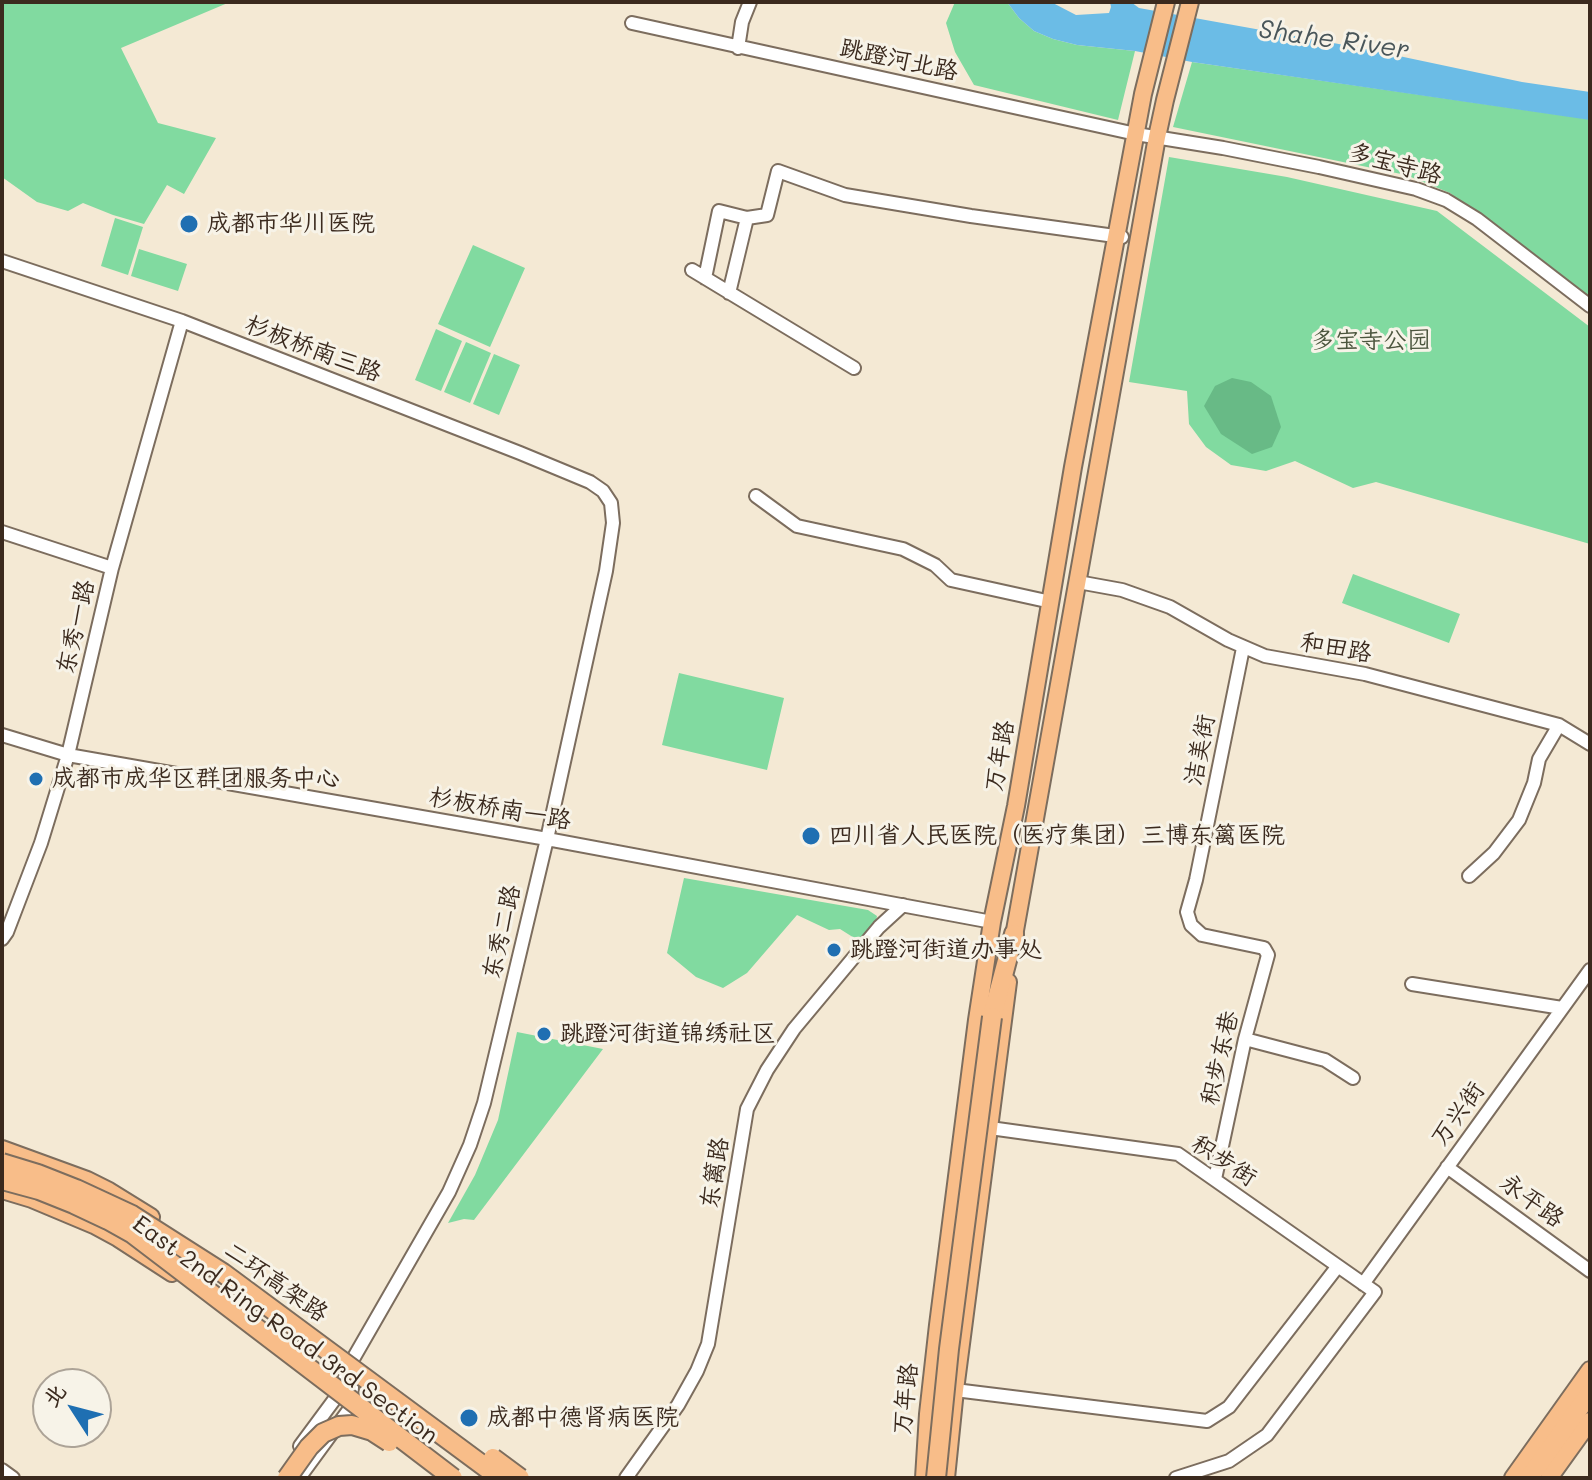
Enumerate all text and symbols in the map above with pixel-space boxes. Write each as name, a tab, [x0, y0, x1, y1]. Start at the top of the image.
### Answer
water label: Shahe River	[1257, 14, 1411, 66]
street label: 跳蹬河北路	[837, 33, 961, 87]
street label: 多宝寺路	[1345, 138, 1445, 190]
place label: 成都市华川医院	[207, 210, 375, 238]
marker: 成都市华川医院	[178, 213, 200, 235]
street label: 杉板桥南三路	[241, 310, 385, 388]
park label: 多宝寺公园	[1311, 327, 1431, 355]
street label: 东秀一路	[51, 577, 101, 677]
street label: 和田路	[1298, 628, 1374, 668]
street label: 洁美街	[1179, 712, 1221, 788]
street label: 万年路	[980, 718, 1020, 794]
place label: 成都市成华区群团服务中心	[52, 765, 340, 793]
marker: 成都市成华区群团服务中心	[27, 770, 45, 788]
street label: 杉板桥南一路	[427, 782, 573, 836]
place label: 四川省人民医院（医疗集团）三博东篱医院	[829, 822, 1285, 850]
marker: 四川省人民医院（医疗集团）三博东篱医院	[800, 825, 822, 847]
street label: 东秀二路	[477, 882, 527, 982]
place label: 跳蹬河街道办事处	[850, 936, 1042, 964]
marker: 跳蹬河街道办事处	[825, 941, 843, 959]
street label: 积步东巷	[1195, 1008, 1245, 1108]
place label: 跳蹬河街道锦绣社区	[560, 1020, 776, 1048]
marker: 跳蹬河街道锦绣社区	[535, 1025, 553, 1043]
street label: 万兴街	[1425, 1076, 1491, 1152]
street label: 积步街	[1186, 1129, 1262, 1193]
street label: 东篱路	[695, 1135, 735, 1211]
street label: 永平路	[1494, 1168, 1570, 1234]
street label: East 2nd Ring Road 3rd Section	[127, 1210, 443, 1450]
street label: 二环高架路	[219, 1236, 333, 1328]
street label: 万年路	[888, 1362, 924, 1436]
north arrow	[32, 1368, 112, 1448]
text: 北	[36, 1377, 72, 1412]
place label: 成都中德肾病医院	[487, 1404, 679, 1432]
marker: 成都中德肾病医院	[458, 1407, 480, 1429]

